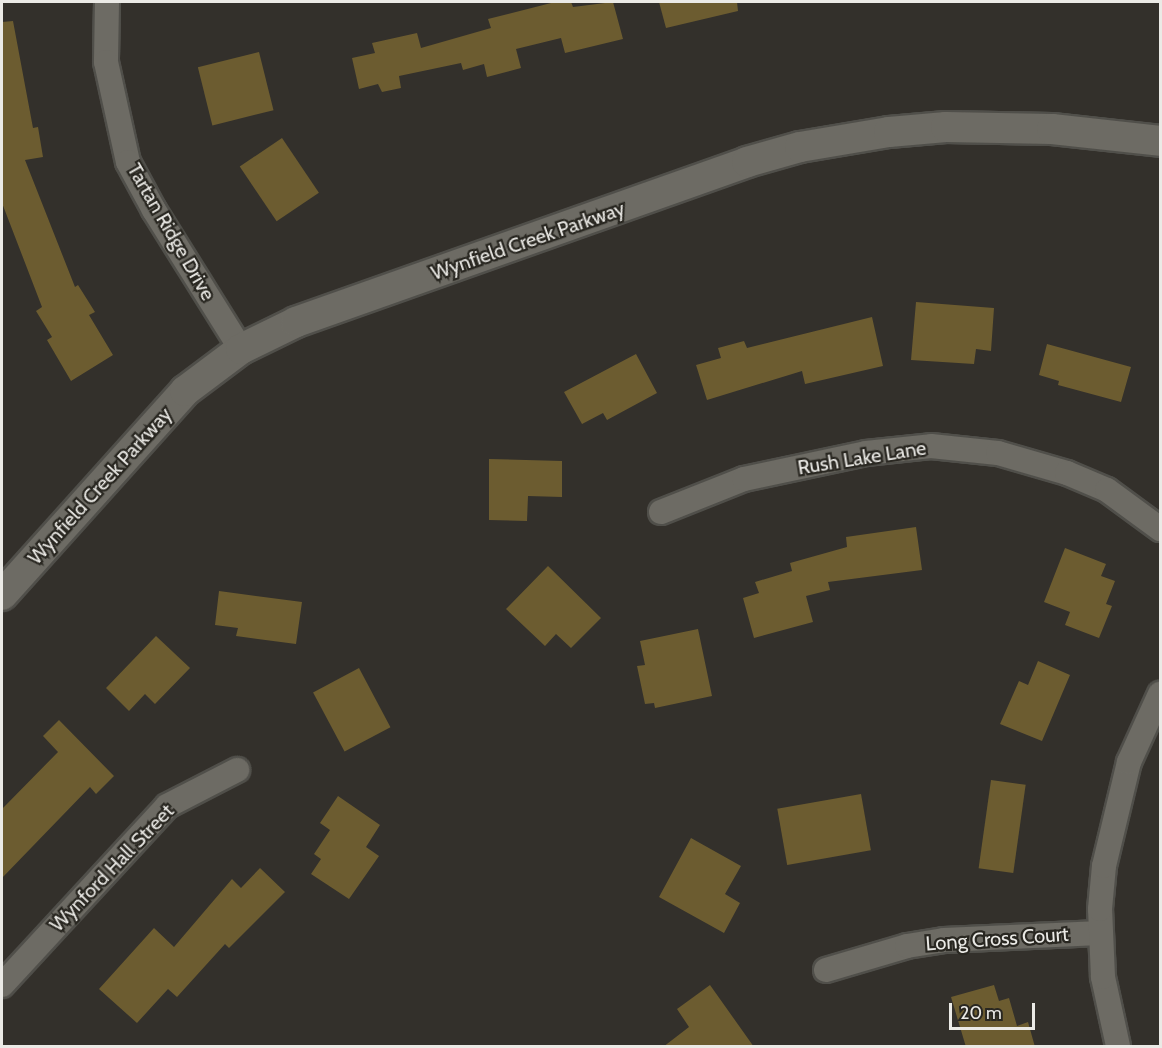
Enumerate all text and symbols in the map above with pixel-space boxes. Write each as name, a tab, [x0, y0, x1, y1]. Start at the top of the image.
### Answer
street label: Tartan Ridge Drive	[122, 159, 220, 305]
street label: Wynfield Creek Parkway	[428, 197, 628, 285]
street label: Wynfield Creek Parkway	[23, 402, 177, 570]
street label: Rush Lake Lane	[796, 436, 928, 480]
street label: Wynford Hall Street	[45, 799, 179, 937]
street label: Long Cross Court	[925, 922, 1069, 956]
scale bar	[952, 991, 1038, 1029]
text: 20 m	[960, 1002, 1002, 1024]

